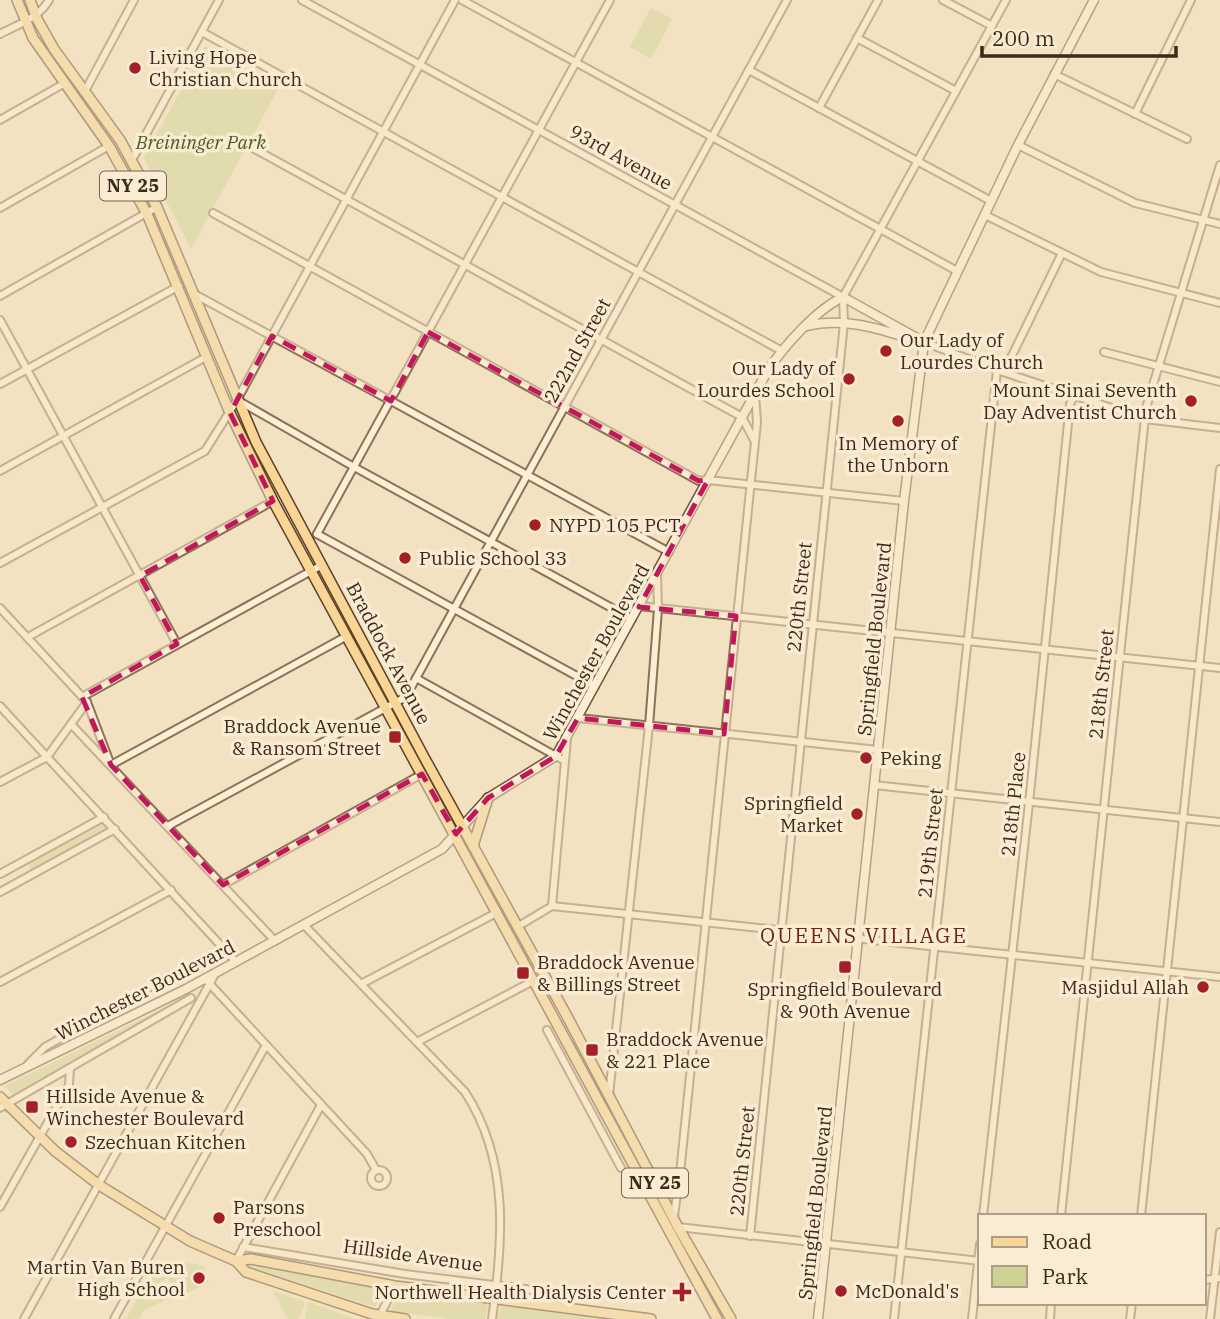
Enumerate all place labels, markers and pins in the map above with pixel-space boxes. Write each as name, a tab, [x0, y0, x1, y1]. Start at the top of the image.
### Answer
place label: Living Hope Christian Church	[149, 45, 303, 91]
marker: Living Hope Christian Church	[127, 60, 143, 76]
place label: Our Lady of Lourdes Church	[900, 328, 1044, 374]
marker: Our Lady of Lourdes Church	[878, 343, 894, 359]
place label: Our Lady of Lourdes School	[697, 356, 836, 402]
marker: Our Lady of Lourdes School	[841, 371, 857, 387]
place label: Mount Sinai Seventh Day Adventist Church	[983, 378, 1177, 424]
marker: Mount Sinai Seventh Day Adventist Church	[1183, 393, 1199, 409]
marker: In Memory of the Unborn	[890, 413, 906, 429]
place label: In Memory of the Unborn	[838, 431, 959, 477]
place label: NYPD 105 PCT	[549, 513, 681, 537]
marker: NYPD 105 PCT	[527, 517, 543, 533]
place label: Public School 33	[419, 546, 567, 570]
marker: Public School 33	[397, 550, 413, 566]
place label: Braddock Avenue & Ransom Street	[223, 714, 381, 760]
marker: Braddock Avenue & Ransom Street	[387, 729, 403, 745]
place label: Peking	[880, 746, 942, 770]
marker: Peking	[858, 750, 874, 766]
place label: Springfield Market	[744, 791, 843, 837]
marker: Springfield Market	[849, 806, 865, 822]
place label: Braddock Avenue & Billings Street	[537, 950, 695, 996]
marker: Springfield Boulevard & 90th Avenue	[837, 959, 853, 975]
marker: Braddock Avenue & Billings Street	[515, 965, 531, 981]
place label: Masjidul Allah	[1061, 975, 1189, 999]
place label: Springfield Boulevard & 90th Avenue	[748, 977, 942, 1023]
marker: Masjidul Allah	[1195, 979, 1211, 995]
place label: Braddock Avenue & 221 Place	[606, 1027, 764, 1073]
marker: Braddock Avenue & 221 Place	[584, 1042, 600, 1058]
place label: Hillside Avenue & Winchester Boulevard	[46, 1084, 244, 1130]
marker: Hillside Avenue & Winchester Boulevard	[24, 1099, 40, 1115]
place label: Szechuan Kitchen	[85, 1130, 246, 1154]
marker: Szechuan Kitchen	[63, 1134, 79, 1150]
place label: Parsons Preschool	[233, 1195, 322, 1241]
marker: Parsons Preschool	[211, 1210, 227, 1226]
place label: Martin Van Buren High School	[27, 1255, 185, 1301]
marker: Martin Van Buren High School	[191, 1270, 207, 1286]
place label: McDonald's	[855, 1279, 959, 1303]
place label: Northwell Health Dialysis Center	[374, 1280, 667, 1304]
marker: Northwell Health Dialysis Center	[672, 1282, 692, 1302]
marker: McDonald's	[833, 1283, 849, 1299]

